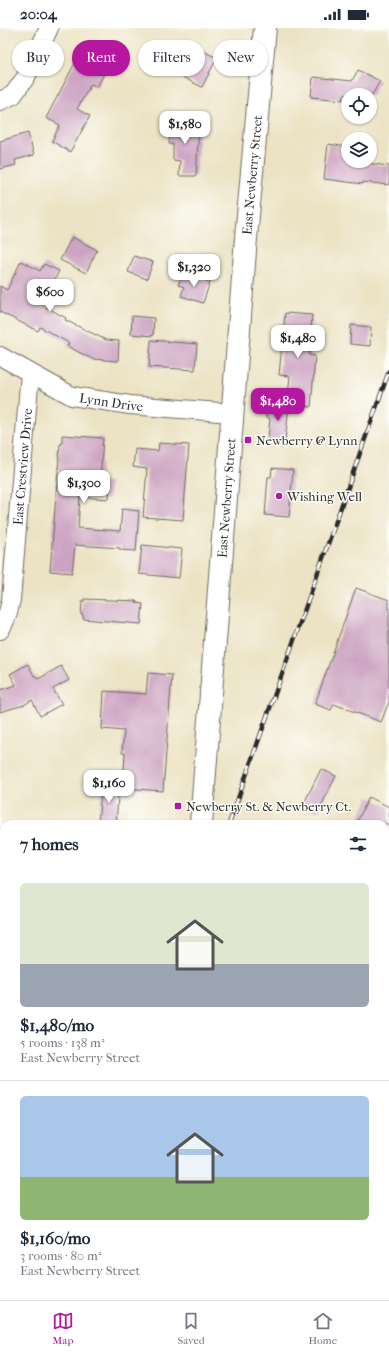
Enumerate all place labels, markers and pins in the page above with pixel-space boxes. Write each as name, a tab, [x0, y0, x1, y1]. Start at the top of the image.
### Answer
pin: $1,580	[152, 111, 218, 145]
pin: $1,320	[161, 254, 227, 288]
pin: $600	[26, 279, 74, 313]
pin: $1,480	[265, 325, 331, 359]
pin: $1,480	[245, 388, 311, 422]
place label: Newberry @ Lynn	[256, 433, 358, 448]
marker: Newberry @ Lynn	[243, 435, 253, 445]
pin: $1,300	[51, 470, 117, 504]
place label: Wishing Well	[286, 489, 363, 504]
marker: Wishing Well	[274, 491, 284, 501]
pin: $1,160	[76, 770, 142, 804]
place label: Newberry St. & Newberry Ct.	[186, 799, 351, 814]
marker: Newberry St. & Newberry Ct.	[173, 801, 183, 811]

